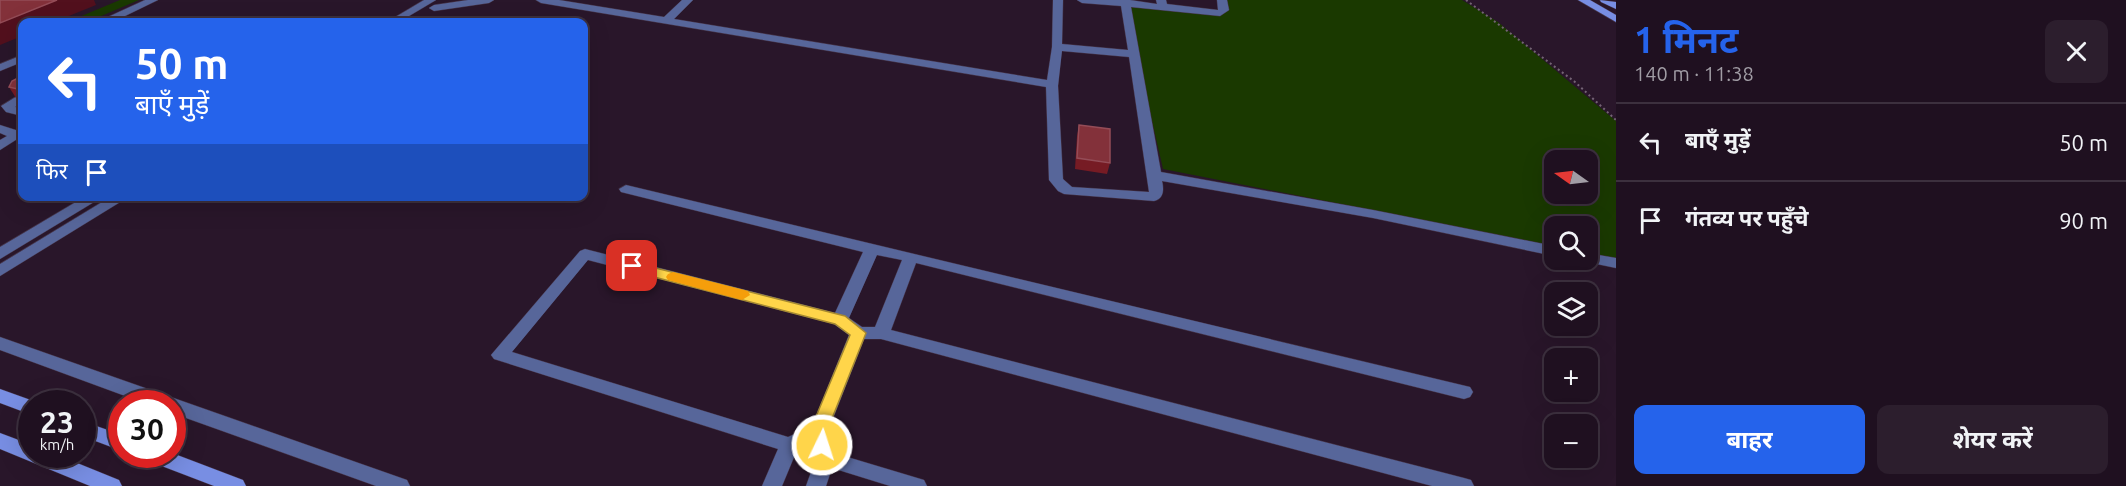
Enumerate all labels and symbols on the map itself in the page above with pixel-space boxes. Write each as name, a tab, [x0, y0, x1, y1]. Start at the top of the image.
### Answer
north arrow	[1544, 150, 1598, 204]
pin	[606, 240, 657, 291]
speed limit sign: 30	[108, 390, 186, 468]
position arrow	[790, 413, 854, 477]

